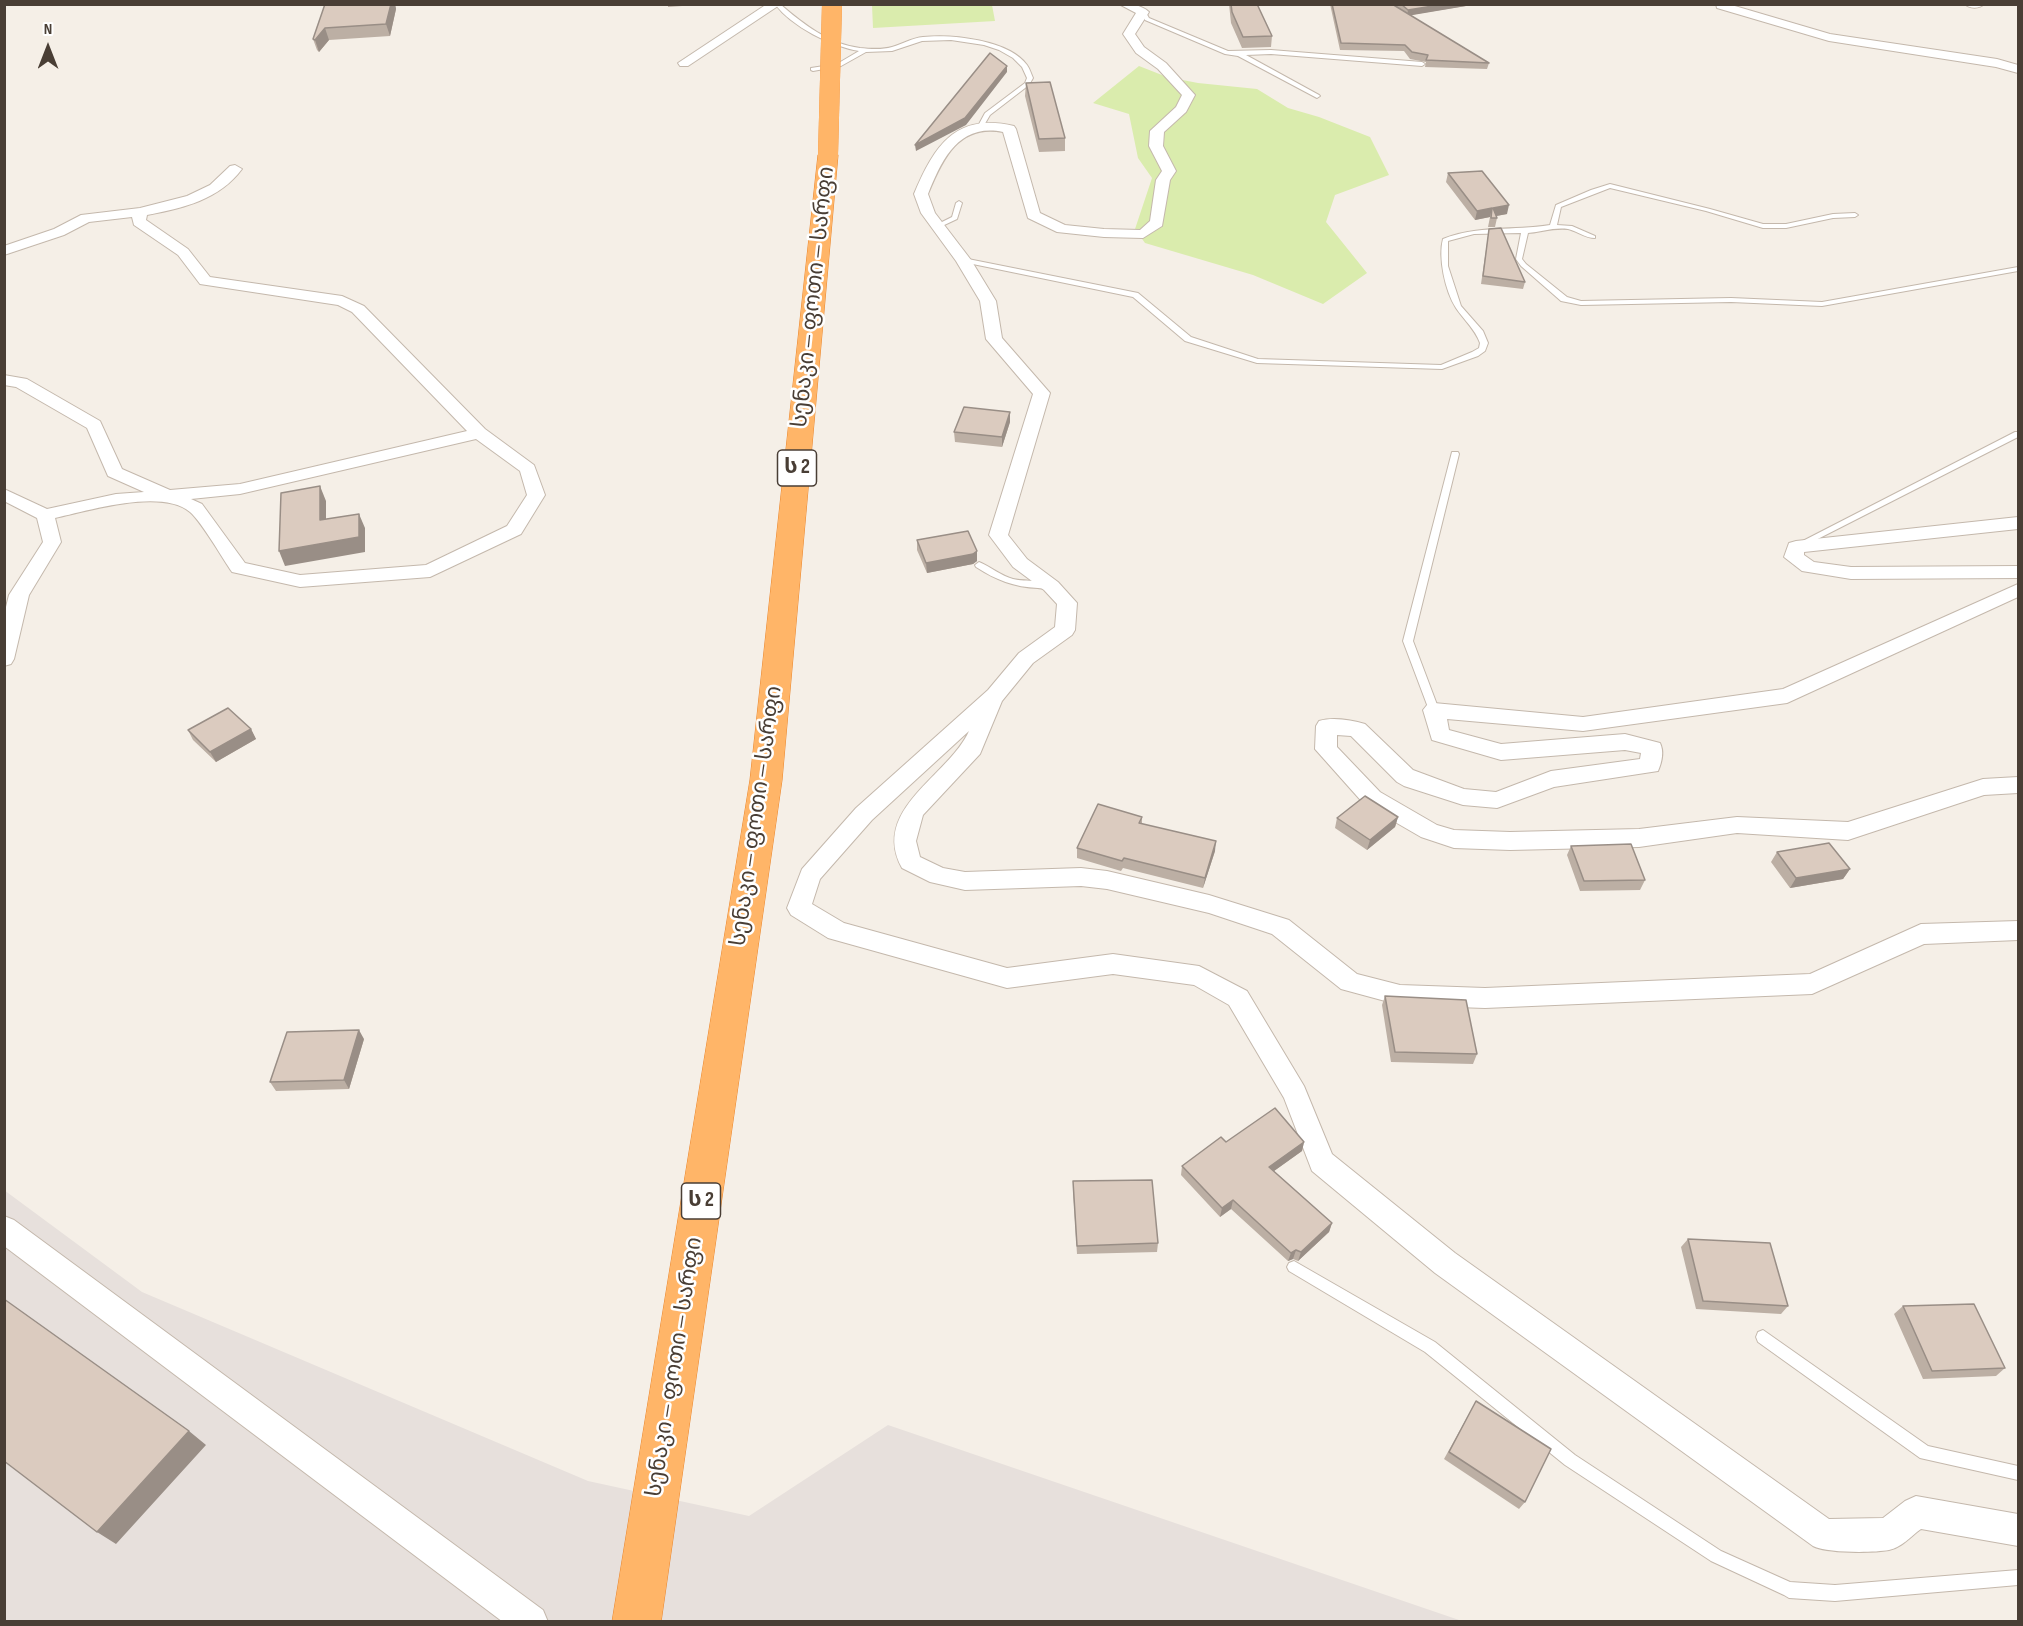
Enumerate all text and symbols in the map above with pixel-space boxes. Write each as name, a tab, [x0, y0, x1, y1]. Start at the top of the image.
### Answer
north arrow	[18, 18, 78, 78]
text: N	[44, 20, 52, 39]
street label: სენაკი — ფოთი — სარფი	[787, 165, 841, 429]
road number: ს 2	[778, 450, 816, 486]
street label: სენაკი — ფოთი — სარფი	[726, 684, 788, 948]
road number: ს 2	[682, 1183, 720, 1219]
street label: სენაკი — ფოთი — სარფი	[641, 1235, 709, 1499]

